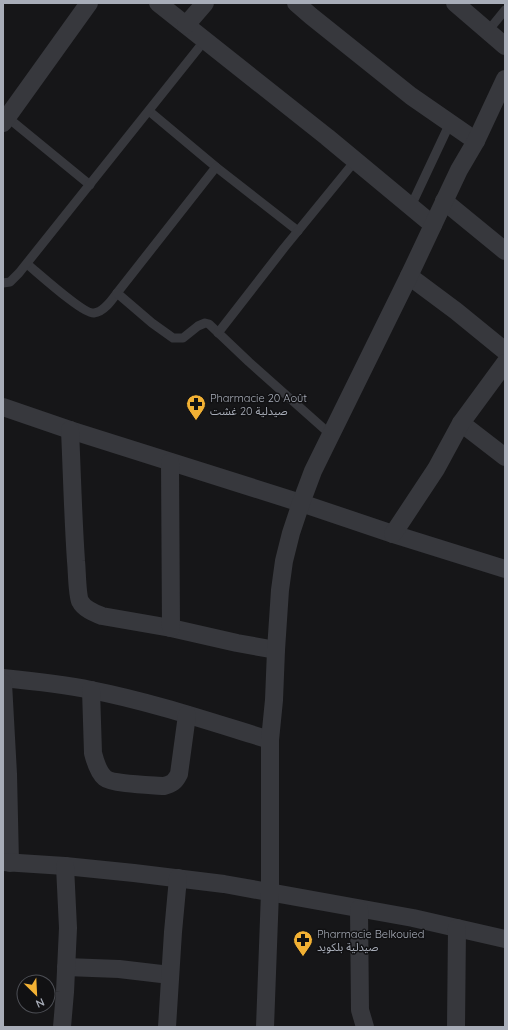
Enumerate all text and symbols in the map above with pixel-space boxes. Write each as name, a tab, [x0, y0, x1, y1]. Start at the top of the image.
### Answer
place label: Pharmacie 20 Août صيدلية 20 غشت	[210, 391, 307, 418]
pharmacy icon: Pharmacie 20 Août صيدلية 20 غشت	[185, 393, 207, 421]
place label: Pharmacie Belkouied صيدلية بلكويد	[317, 927, 424, 954]
pharmacy icon: Pharmacie Belkouied صيدلية بلكويد	[292, 929, 314, 957]
north arrow	[16, 974, 56, 1014]
text: N	[34, 995, 47, 1011]

